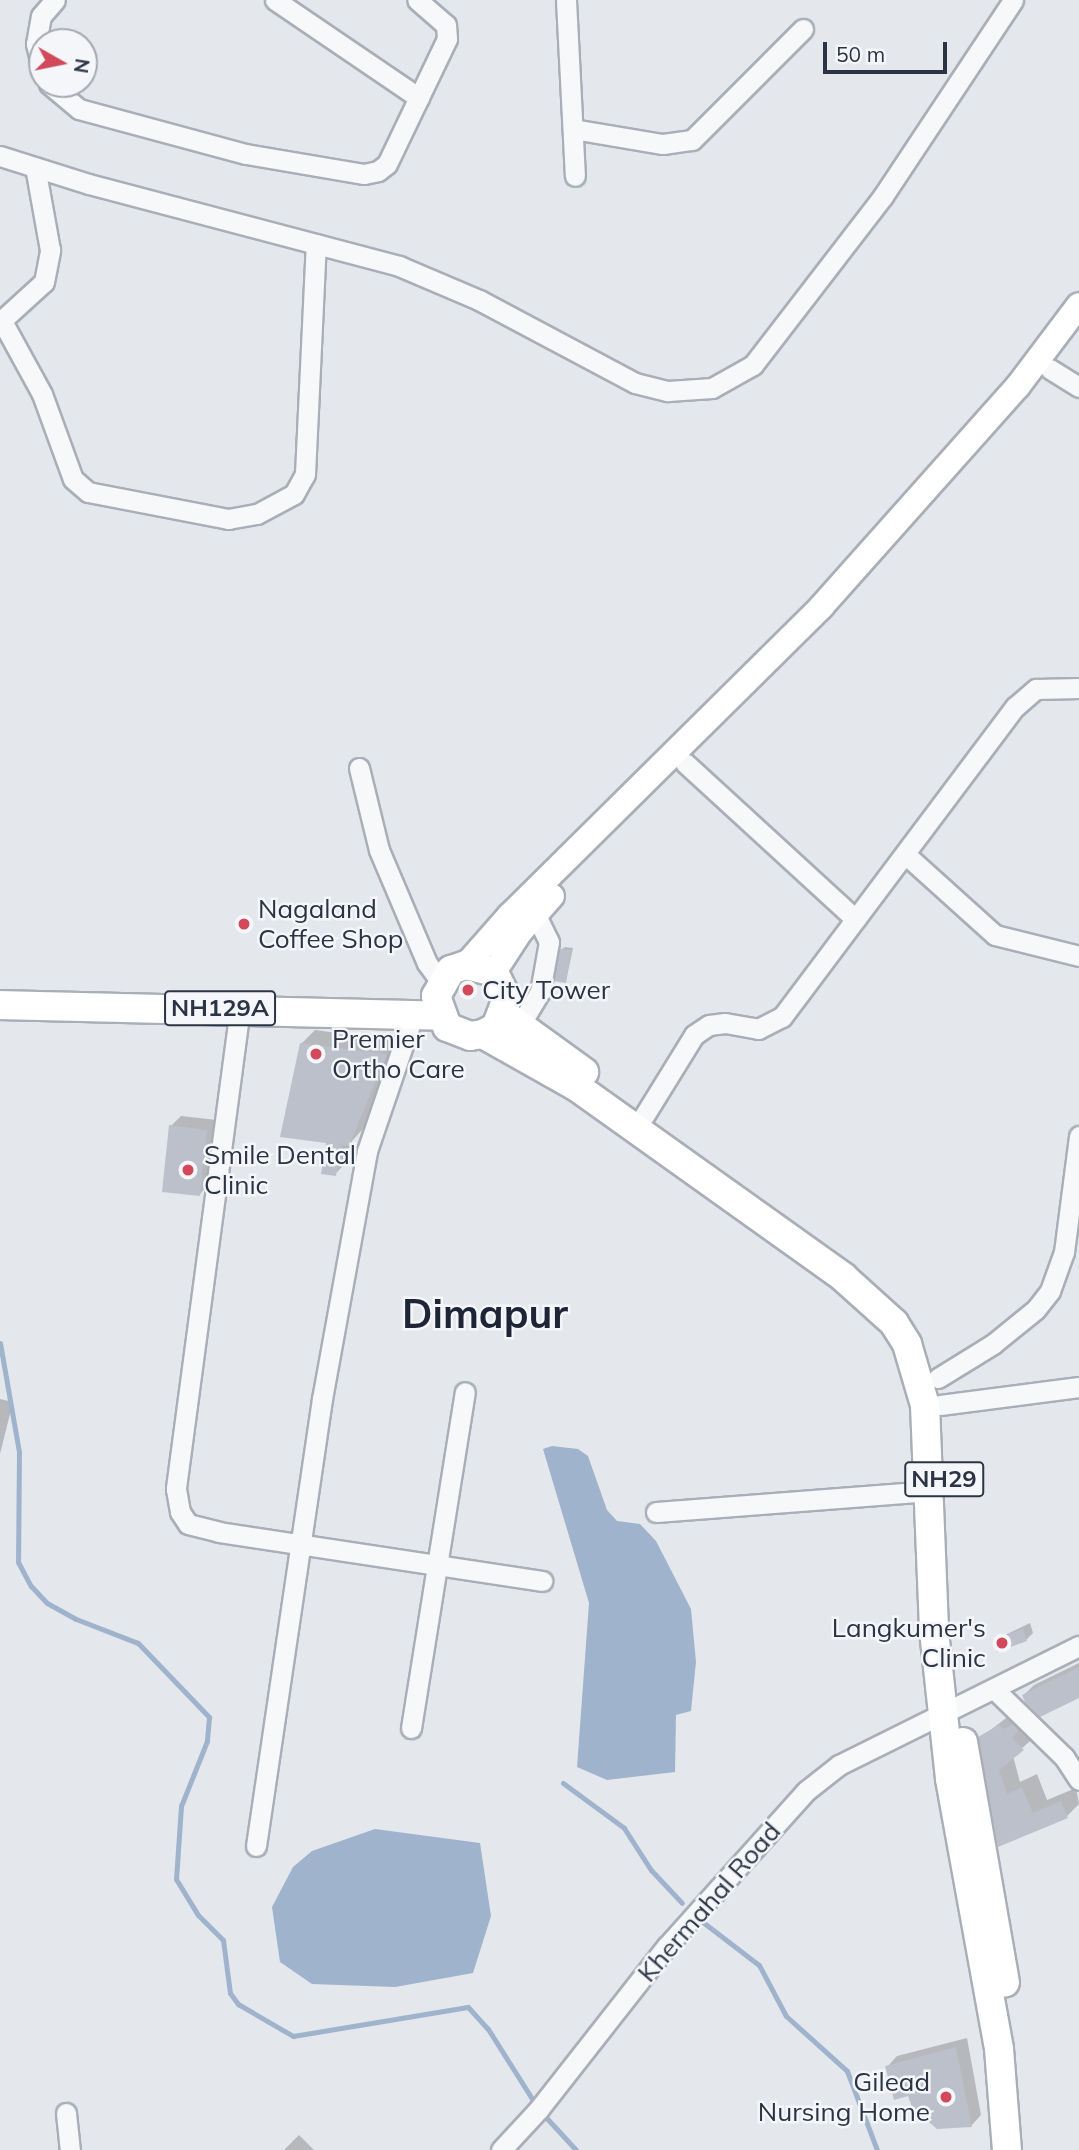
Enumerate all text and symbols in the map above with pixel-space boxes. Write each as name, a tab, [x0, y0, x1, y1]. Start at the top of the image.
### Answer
north arrow	[28, 28, 98, 98]
scale bar	[827, 28, 951, 72]
text: 50 m	[836, 41, 885, 67]
text: N	[69, 57, 95, 75]
place label: Nagaland Coffee Shop	[258, 893, 403, 954]
marker: Nagaland Coffee Shop	[236, 916, 252, 932]
place label: City Tower	[482, 974, 610, 1006]
marker: City Tower	[460, 982, 476, 998]
road number: NH129A	[164, 988, 276, 1028]
place label: Premier Ortho Care	[332, 1023, 465, 1084]
marker: Premier Ortho Care	[306, 1044, 326, 1064]
place label: Smile Dental Clinic	[204, 1139, 356, 1200]
marker: Smile Dental Clinic	[178, 1160, 198, 1180]
district label: Dimapur	[402, 1289, 568, 1337]
road number: NH29	[904, 1458, 984, 1499]
place label: Langkumer's Clinic	[832, 1612, 986, 1674]
marker: Langkumer's Clinic	[992, 1633, 1012, 1653]
street label: Khermahal Road	[631, 1816, 787, 1988]
place label: Gilead Nursing Home	[758, 2066, 930, 2128]
marker: Gilead Nursing Home	[936, 2087, 956, 2107]

